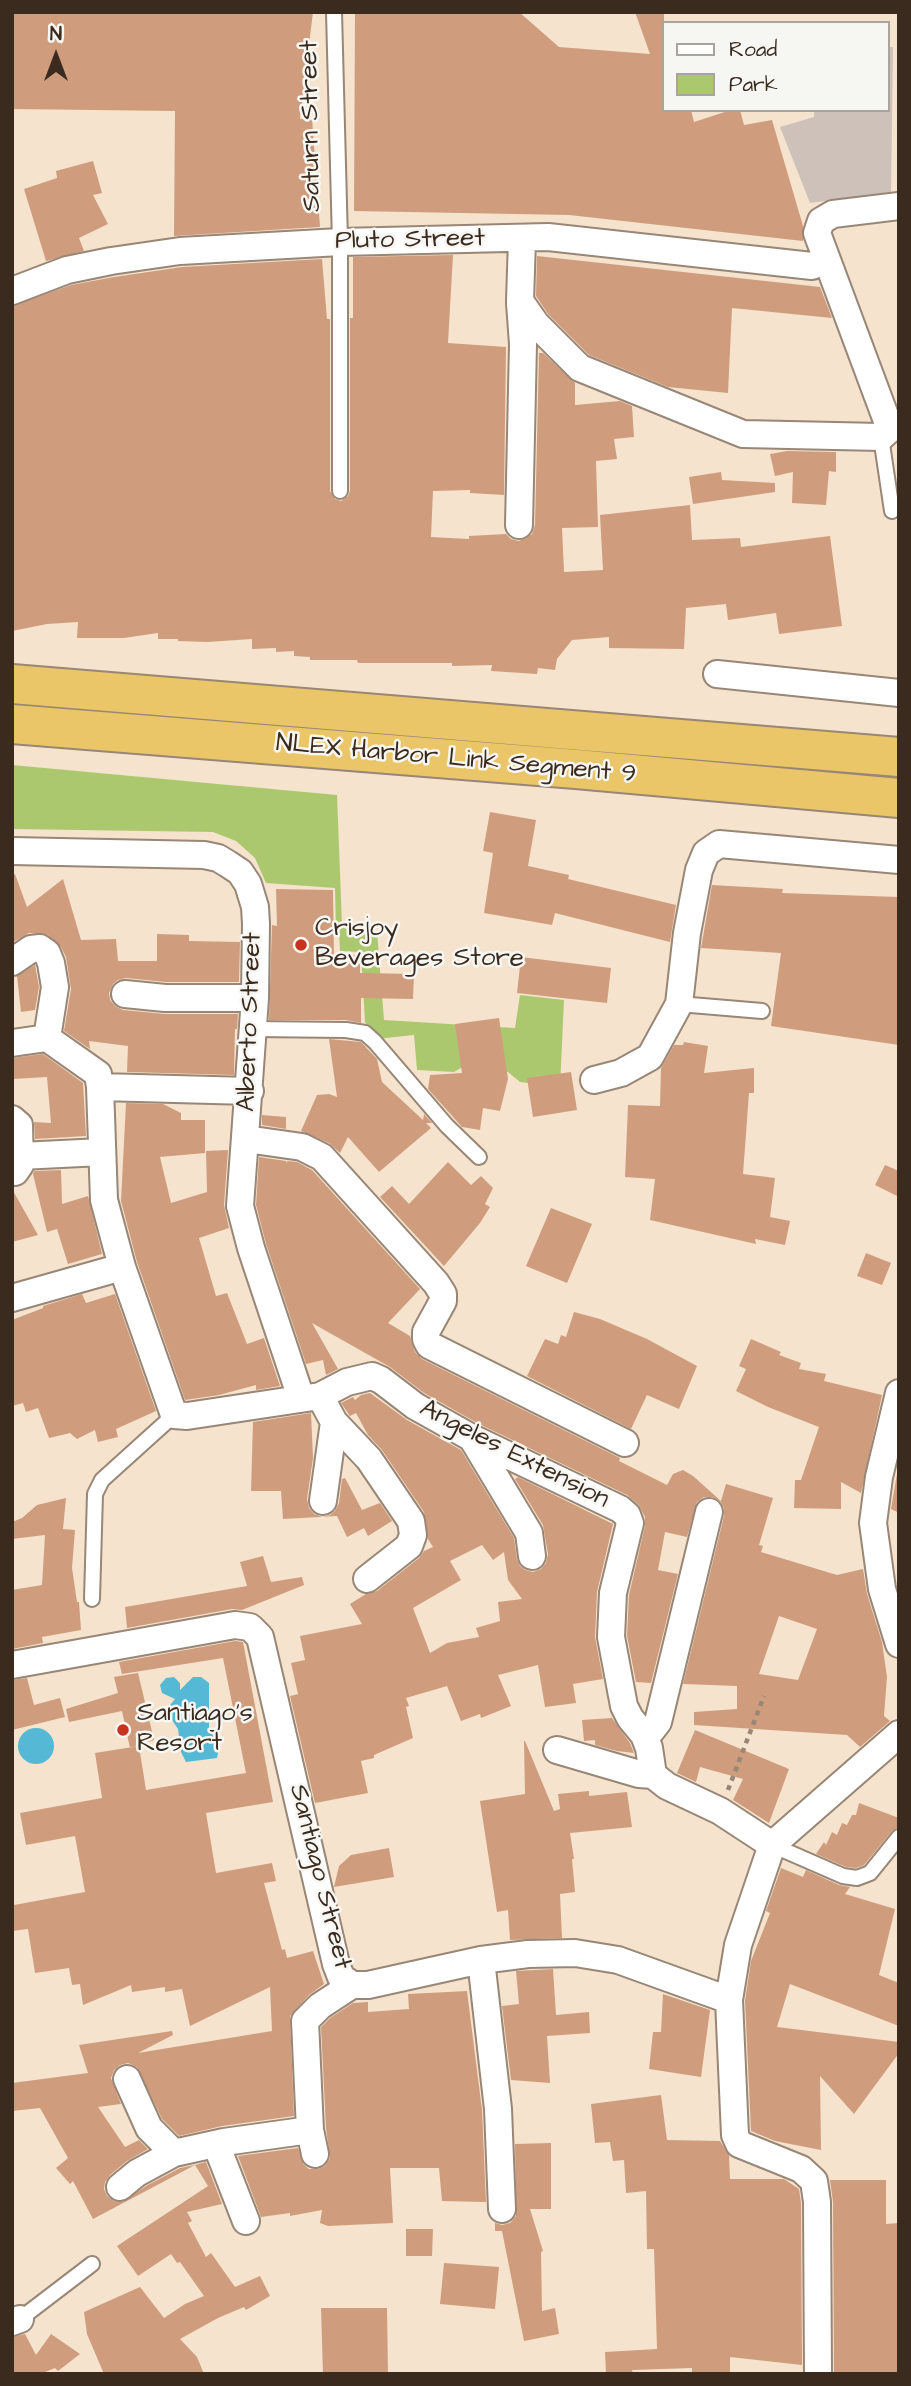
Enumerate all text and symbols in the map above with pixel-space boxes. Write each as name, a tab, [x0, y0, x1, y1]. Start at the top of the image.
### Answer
north arrow	[21, 21, 91, 91]
text: N	[50, 21, 62, 48]
legend	[662, 21, 890, 112]
text: Road	[729, 35, 777, 64]
street label: Saturn Street	[295, 40, 329, 212]
text: Park	[729, 70, 778, 99]
street label: Pluto Street	[335, 224, 485, 258]
street label: NLEX Harbor Link Segment 9	[275, 729, 637, 791]
place label: Crisjoy Beverages Store	[315, 914, 524, 976]
street label: Alberto Street	[232, 932, 270, 1112]
marker: Crisjoy Beverages Store	[293, 937, 309, 953]
street label: Angeles Extension	[414, 1394, 614, 1516]
place label: Santiago's Resort	[137, 1699, 253, 1760]
marker: Santiago's Resort	[115, 1722, 131, 1738]
street label: Santiago Street	[281, 1781, 357, 1973]

